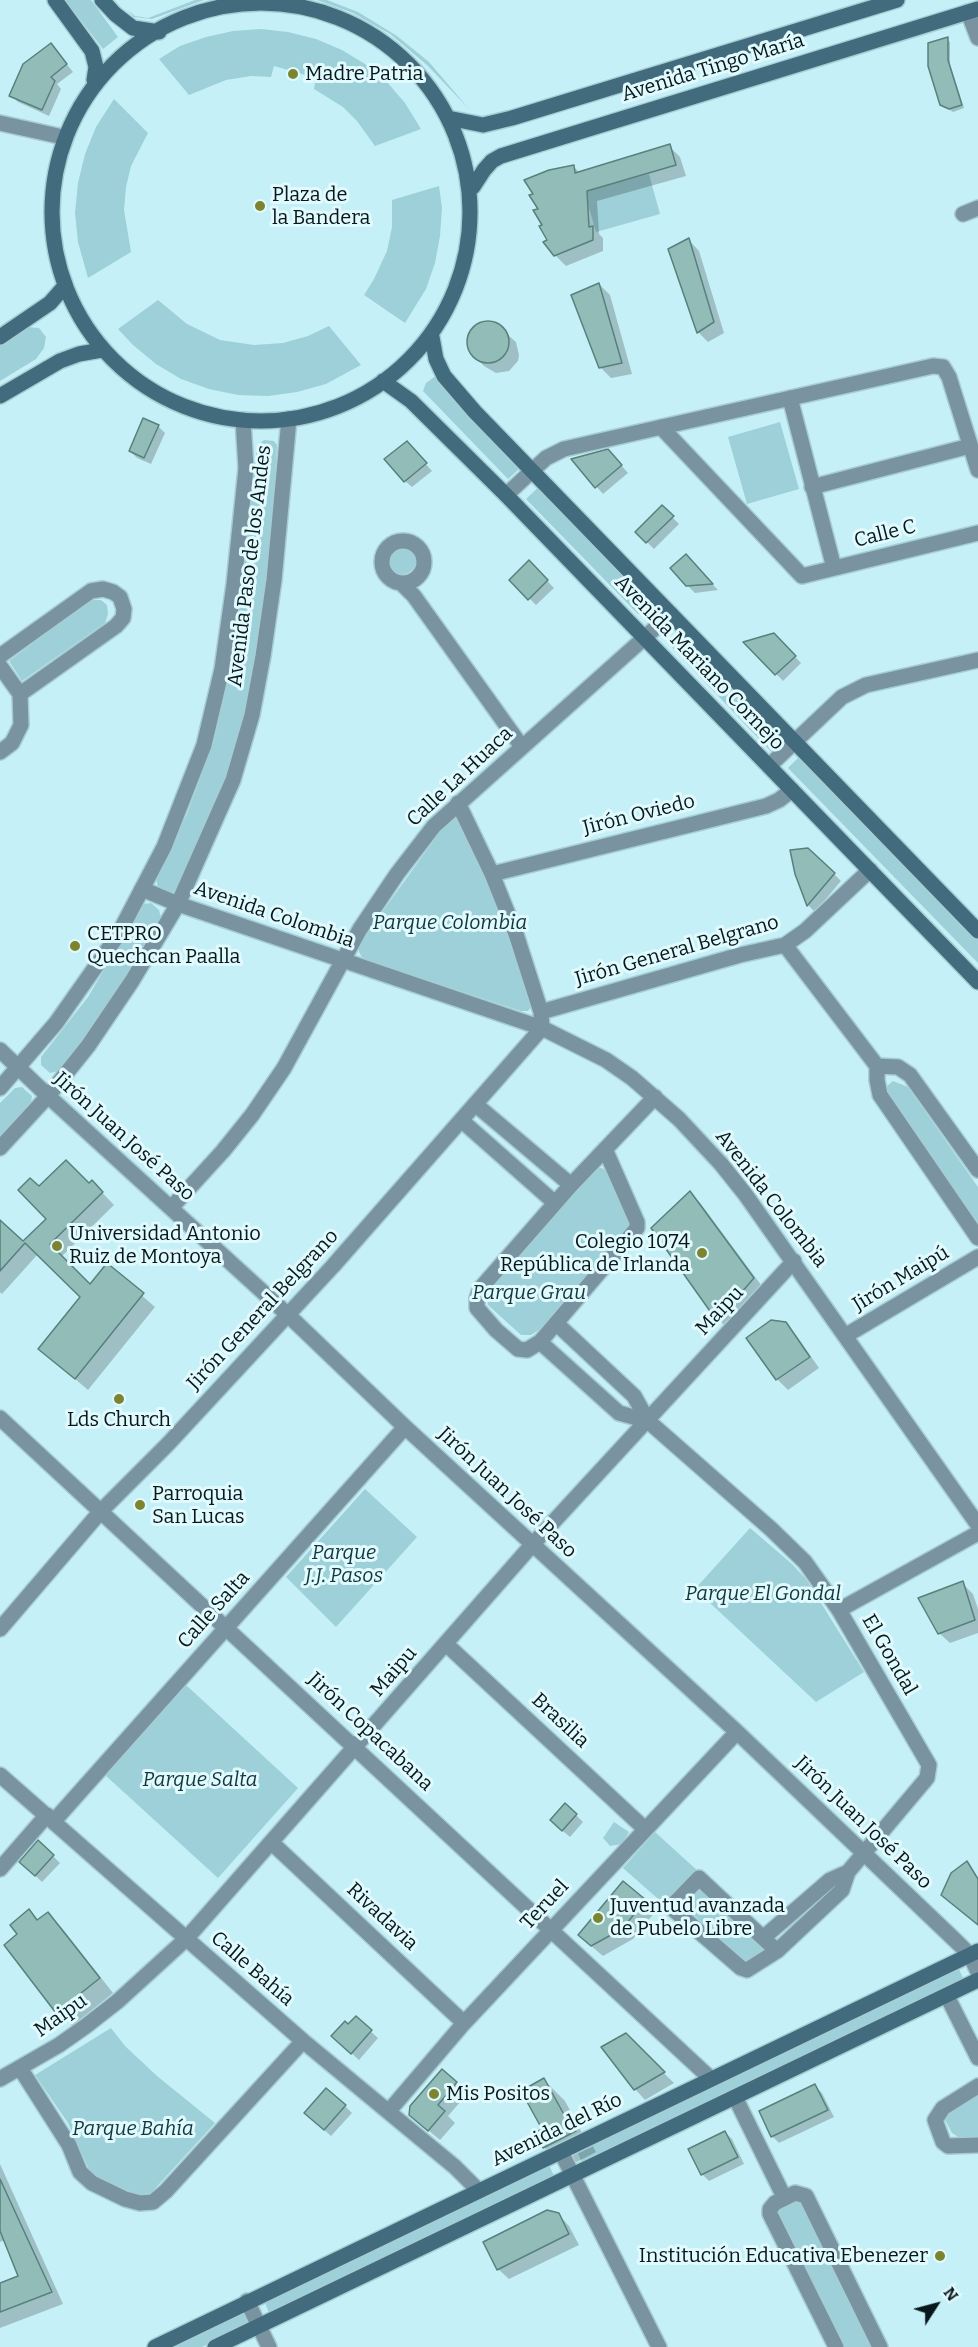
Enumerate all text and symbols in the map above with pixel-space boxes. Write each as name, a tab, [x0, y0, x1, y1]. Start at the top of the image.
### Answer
street label: Avenida Tingo María	[619, 29, 807, 107]
place label: Madre Patria	[305, 62, 423, 86]
marker: Madre Patria	[286, 67, 300, 81]
place label: Plaza de la Bandera	[272, 183, 370, 230]
marker: Plaza de la Bandera	[253, 199, 267, 213]
street label: Avenida Paso de los Andes	[223, 444, 277, 688]
street label: Calle C	[852, 515, 918, 553]
street label: Avenida Mariano Cornejo	[609, 571, 789, 755]
street label: Calle La Huaca	[402, 722, 518, 832]
street label: Jirón Oviedo	[581, 790, 697, 840]
street label: Avenida Colombia	[191, 876, 357, 954]
street label: Jirón General Belgrano	[572, 910, 782, 992]
park label: Parque Colombia	[373, 911, 527, 935]
place label: CETPRO Quechcan Paalla	[87, 922, 241, 969]
marker: CETPRO Quechcan Paalla	[68, 939, 82, 953]
street label: Jirón Juan José Paso	[49, 1067, 199, 1207]
street label: Avenida Colombia	[710, 1125, 832, 1273]
place label: Universidad Antonio Ruiz de Montoya	[69, 1222, 261, 1269]
street label: Jirón General Belgrano	[182, 1225, 344, 1395]
place label: Colegio 1074 República de Irlanda	[500, 1230, 690, 1277]
marker: Universidad Antonio Ruiz de Montoya	[50, 1239, 64, 1253]
street label: Jirón Maipú	[849, 1241, 953, 1317]
marker: Colegio 1074 República de Irlanda	[695, 1246, 709, 1260]
park label: Parque Grau	[472, 1281, 586, 1305]
street label: Maipu	[691, 1281, 749, 1341]
marker: Lds Church	[112, 1392, 126, 1406]
place label: Lds Church	[67, 1408, 171, 1432]
street label: Jirón Juan José Paso	[433, 1422, 581, 1564]
place label: Parroquia San Lucas	[152, 1482, 245, 1529]
marker: Parroquia San Lucas	[133, 1498, 147, 1512]
park label: Parque J.J. Pasos	[305, 1541, 383, 1588]
street label: Calle Salta	[173, 1566, 255, 1654]
park label: Parque El Gondal	[685, 1582, 841, 1606]
street label: El Gondal	[856, 1610, 922, 1700]
street label: Maipu	[366, 1642, 422, 1702]
street label: Jirón Copacabana	[302, 1668, 438, 1796]
street label: Brasilia	[526, 1689, 594, 1753]
street label: Jirón Juan José Paso	[789, 1751, 937, 1895]
park label: Parque Salta	[142, 1768, 258, 1792]
street label: Teruel	[516, 1875, 574, 1935]
street label: Rivadavia	[341, 1878, 423, 1956]
place label: Juventud avanzada de Pubelo Libre	[610, 1894, 785, 1941]
marker: Juventud avanzada de Pubelo Libre	[591, 1911, 605, 1925]
street label: Calle Bahía	[206, 1926, 298, 2012]
street label: Maipu	[30, 1989, 92, 2043]
place label: Mis Positos	[446, 2082, 550, 2106]
marker: Mis Positos	[427, 2087, 441, 2101]
street label: Avenida del Río	[488, 2088, 626, 2172]
park label: Parque Bahía	[72, 2117, 194, 2141]
place label: Institución Educativa Ebenezer	[639, 2244, 928, 2268]
marker: Institución Educativa Ebenezer	[933, 2249, 947, 2263]
north arrow	[906, 2275, 966, 2335]
text: N	[940, 2284, 962, 2305]

